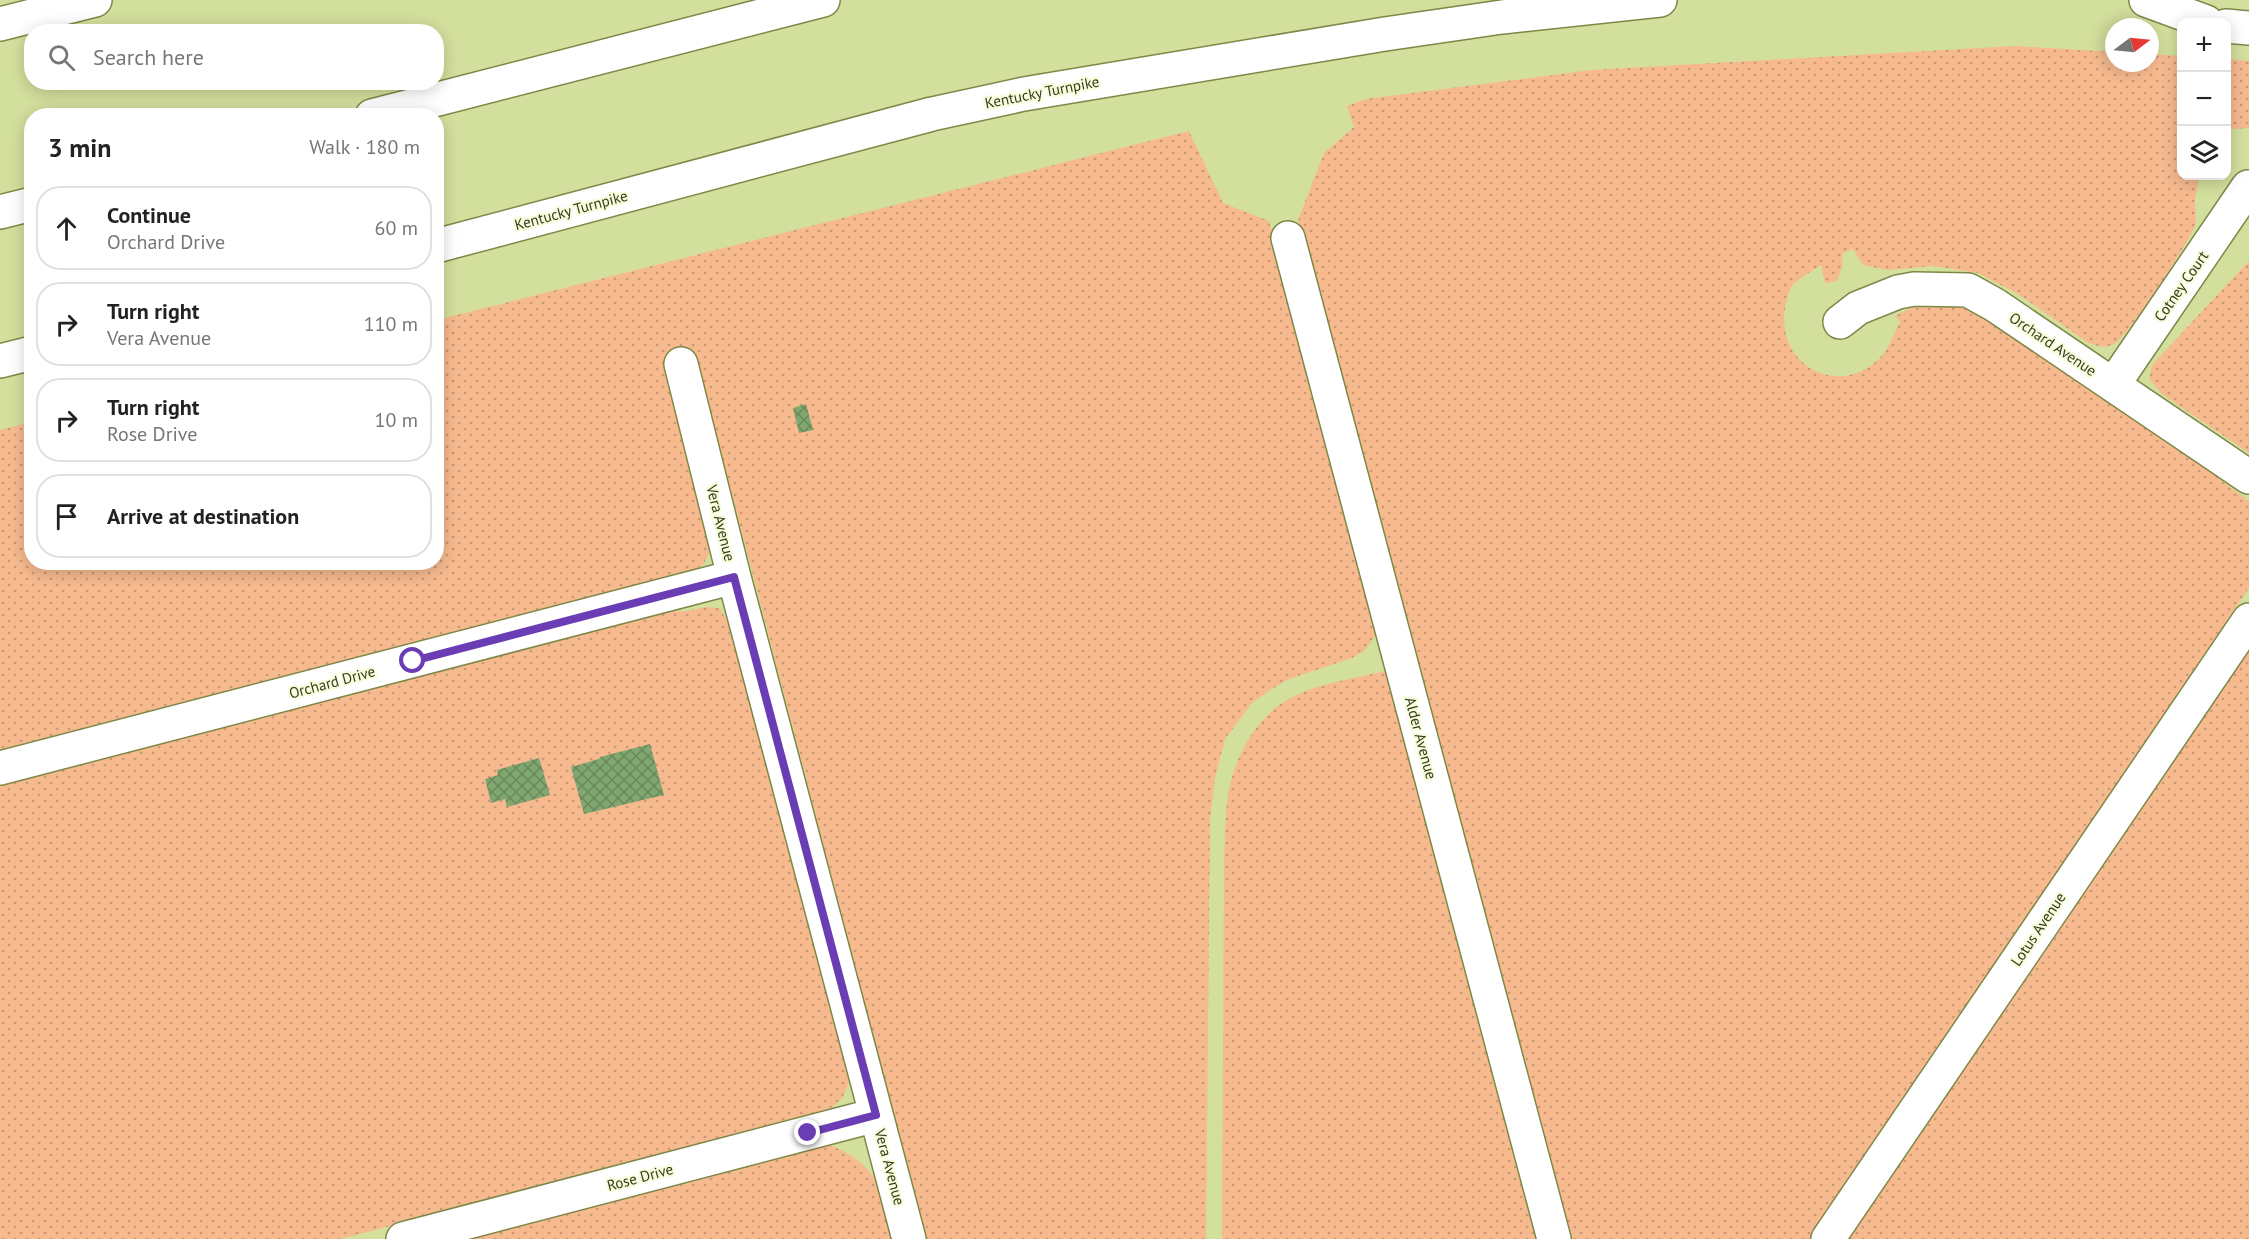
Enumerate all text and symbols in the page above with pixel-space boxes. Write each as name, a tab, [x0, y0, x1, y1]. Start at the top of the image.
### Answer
north arrow	[2105, 18, 2159, 72]
map controls	[2177, 18, 2231, 180]
button: +	[2177, 18, 2231, 72]
search box	[24, 24, 444, 90]
icon: search	[45, 41, 78, 74]
text: Search here	[93, 43, 204, 71]
street label: Kentucky Turnpike	[983, 72, 1101, 112]
button: −	[2177, 72, 2231, 126]
button: layers	[2177, 126, 2231, 180]
text: 3 min	[48, 131, 111, 164]
text: Walk · 180 m	[309, 134, 420, 160]
street label: Kentucky Turnpike	[512, 186, 630, 234]
text: Continue	[107, 201, 191, 229]
icon: ahead	[50, 212, 83, 245]
text: 60 m	[375, 215, 418, 241]
text: Orchard Drive	[107, 229, 225, 255]
street label: Cotney Court	[2150, 247, 2212, 325]
text: Turn right	[107, 297, 199, 325]
icon: right	[50, 308, 83, 341]
street label: Orchard Avenue	[2006, 308, 2100, 380]
text: 110 m	[364, 311, 418, 337]
text: Vera Avenue	[107, 325, 211, 351]
text: Turn right	[107, 393, 199, 421]
icon: right	[50, 404, 83, 437]
text: 10 m	[375, 407, 418, 433]
text: Rose Drive	[107, 421, 197, 447]
street label: Vera Avenue	[702, 482, 740, 563]
icon: arrive	[50, 500, 83, 533]
text: Arrive at destination	[107, 502, 299, 530]
route start	[399, 647, 425, 673]
street label: Orchard Drive	[287, 661, 377, 703]
street label: Alder Avenue	[1401, 695, 1441, 781]
street label: Lotus Avenue	[2006, 889, 2070, 969]
route end	[794, 1119, 820, 1145]
street label: Vera Avenue	[870, 1126, 909, 1207]
street label: Rose Drive	[605, 1159, 675, 1195]

